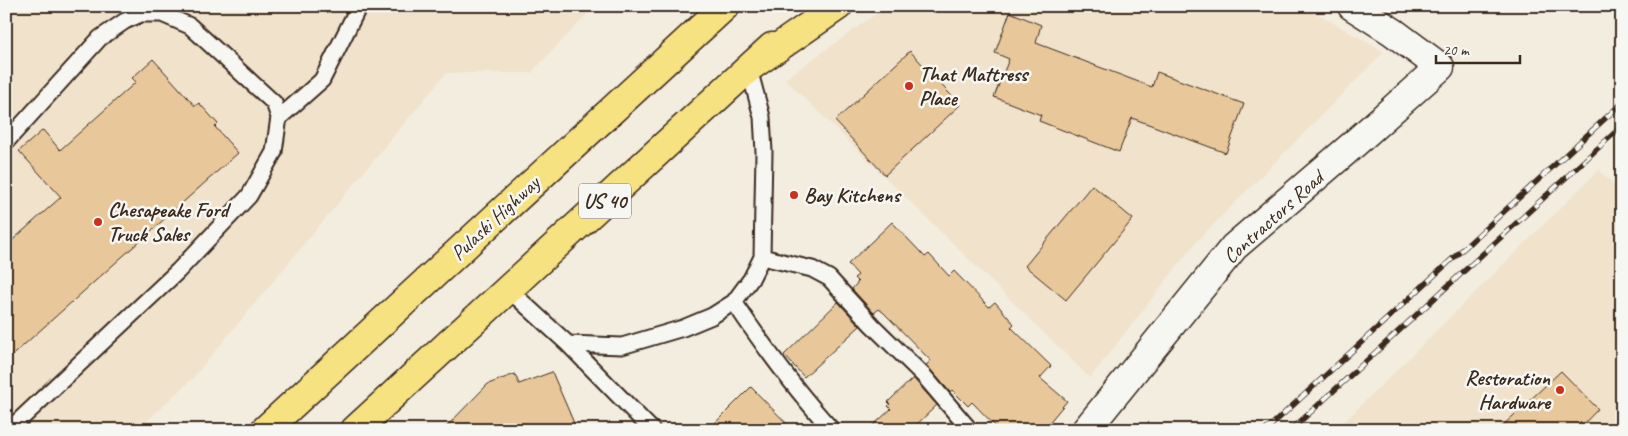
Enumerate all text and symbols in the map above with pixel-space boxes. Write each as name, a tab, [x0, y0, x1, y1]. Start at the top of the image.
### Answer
scale bar	[1436, 32, 1519, 64]
text: 20 m	[1443, 41, 1470, 60]
place label: That Mattress Place	[919, 61, 1030, 111]
marker: That Mattress Place	[903, 80, 915, 92]
street label: Contractors Road	[1217, 163, 1331, 269]
street label: Pulaski Highway	[445, 169, 546, 266]
place label: Bay Kitchens	[804, 182, 902, 208]
road number: US 40	[579, 184, 631, 218]
marker: Bay Kitchens	[788, 189, 800, 201]
place label: Chesapeake Ford Truck Sales	[108, 197, 232, 247]
marker: Chesapeake Ford Truck Sales	[92, 216, 104, 228]
place label: Restoration Hardware	[1465, 365, 1552, 415]
marker: Restoration Hardware	[1554, 384, 1566, 396]

